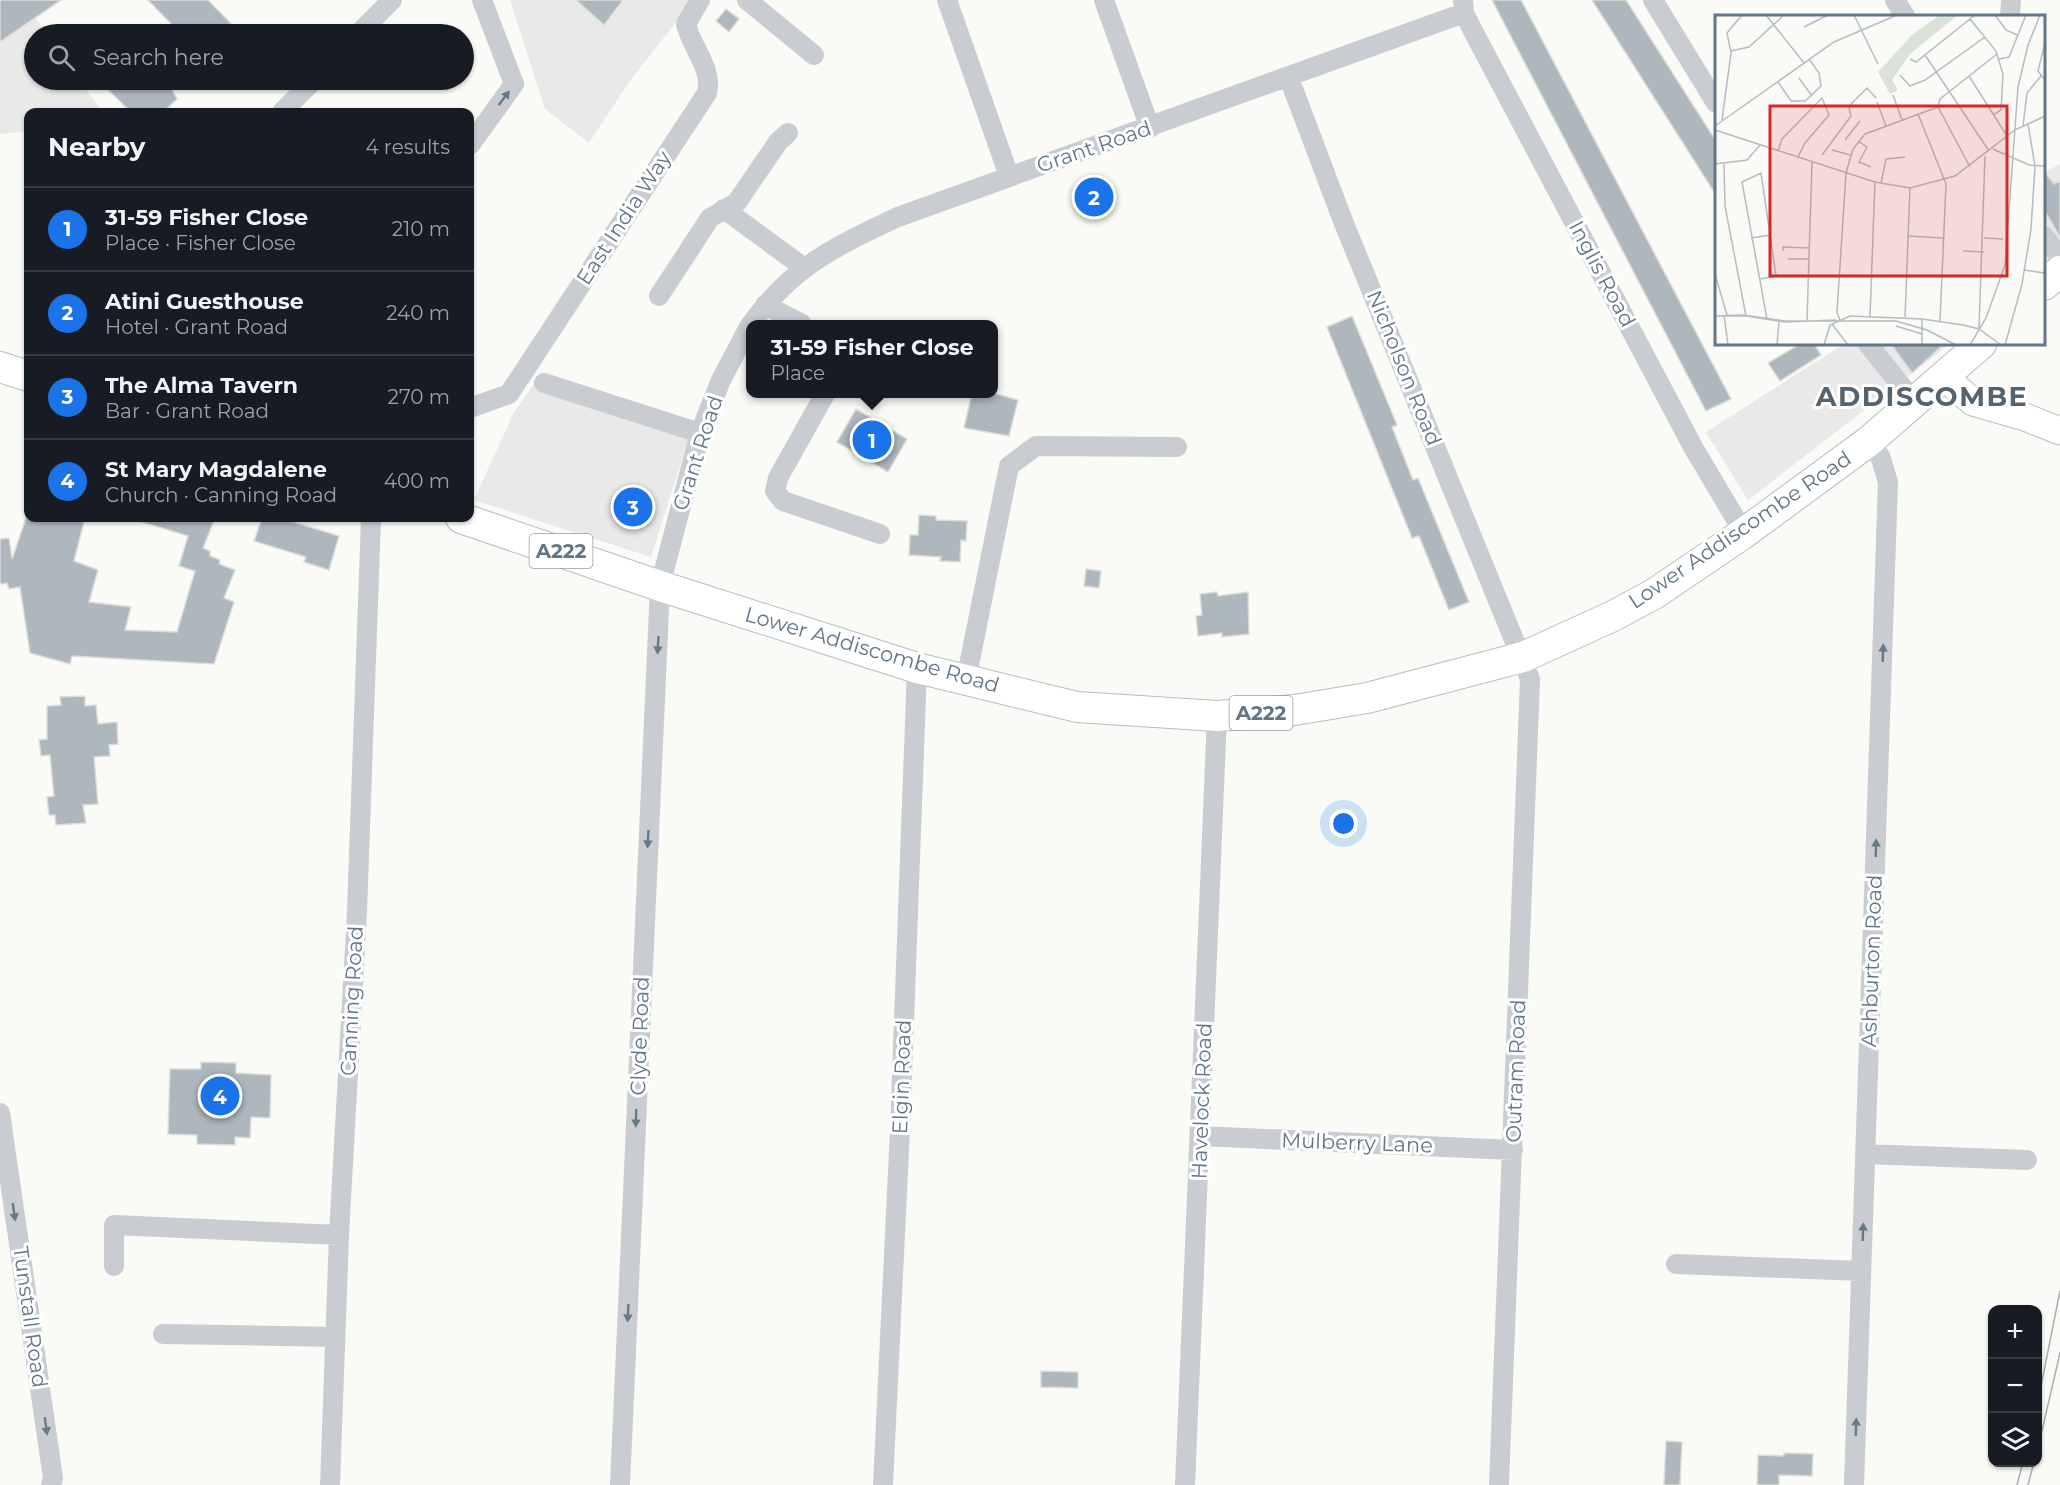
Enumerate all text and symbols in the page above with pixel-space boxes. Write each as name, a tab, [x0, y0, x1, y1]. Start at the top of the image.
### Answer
inset map	[1715, 15, 2045, 345]
search box	[24, 24, 474, 90]
icon: search	[45, 41, 78, 74]
text: Search here	[93, 44, 224, 71]
one-way arrow	[498, 90, 510, 105]
street label: Grant Road	[1033, 115, 1154, 178]
text: Nearby	[48, 131, 145, 163]
text: 4 results	[365, 135, 450, 159]
street label: East India Way	[571, 146, 676, 289]
pin: 2	[1074, 174, 1114, 220]
text: 31-59 Fisher Close	[105, 204, 308, 231]
street label: Inglis Road	[1564, 216, 1641, 331]
text: 1	[64, 217, 71, 241]
text: 210 m	[392, 217, 450, 241]
text: Place · Fisher Close	[105, 231, 296, 255]
street label: Nicholson Road	[1362, 286, 1447, 449]
text: Atini Guesthouse	[105, 288, 304, 315]
text: 2	[62, 301, 73, 325]
text: 240 m	[386, 301, 450, 325]
text: Hotel · Grant Road	[105, 315, 288, 339]
popup	[746, 320, 998, 398]
text: 31-59 Fisher Close	[770, 334, 974, 361]
text: Place	[770, 361, 825, 385]
text: The Alma Tavern	[105, 372, 298, 399]
district label: ADDISCOMBE	[1815, 380, 2028, 413]
text: 3	[62, 385, 73, 409]
text: 270 m	[388, 385, 450, 409]
street label: Grant Road	[667, 392, 728, 513]
text: Bar · Grant Road	[105, 399, 269, 423]
pin: 1	[852, 418, 892, 462]
street label: Lower Addiscombe Road	[1623, 446, 1856, 614]
text: St Mary Magdalene	[105, 456, 327, 483]
text: 4	[61, 469, 74, 493]
text: 400 m	[384, 469, 450, 493]
text: Church · Canning Road	[105, 483, 337, 507]
pin: 3	[614, 484, 652, 530]
road number: A222	[530, 534, 592, 568]
street label: Lower Addiscombe Road	[742, 601, 1002, 698]
one-way arrow	[653, 635, 662, 654]
one-way arrow	[1878, 644, 1887, 663]
road number: A222	[1230, 696, 1292, 730]
your location	[1329, 809, 1358, 838]
one-way arrow	[644, 830, 653, 849]
one-way arrow	[1871, 838, 1880, 857]
street label: Ashburton Road	[1856, 874, 1887, 1048]
street label: Canning Road	[335, 925, 368, 1077]
street label: Clyde Road	[625, 976, 654, 1096]
street label: Outram Road	[1501, 999, 1530, 1143]
street label: Elgin Road	[887, 1019, 916, 1135]
street label: Havelock Road	[1186, 1022, 1217, 1180]
pin: 4	[200, 1074, 240, 1118]
one-way arrow	[632, 1109, 641, 1128]
street label: Mulberry Lane	[1281, 1127, 1433, 1158]
one-way arrow	[10, 1203, 19, 1222]
one-way arrow	[1858, 1222, 1867, 1241]
street label: Tunstall Road	[8, 1245, 53, 1389]
one-way arrow	[623, 1303, 632, 1322]
map controls	[1988, 1305, 2042, 1467]
button: +	[1988, 1305, 2042, 1359]
button: −	[1988, 1359, 2042, 1413]
button: layers	[1988, 1413, 2042, 1467]
one-way arrow	[41, 1417, 50, 1436]
one-way arrow	[1851, 1417, 1860, 1436]

